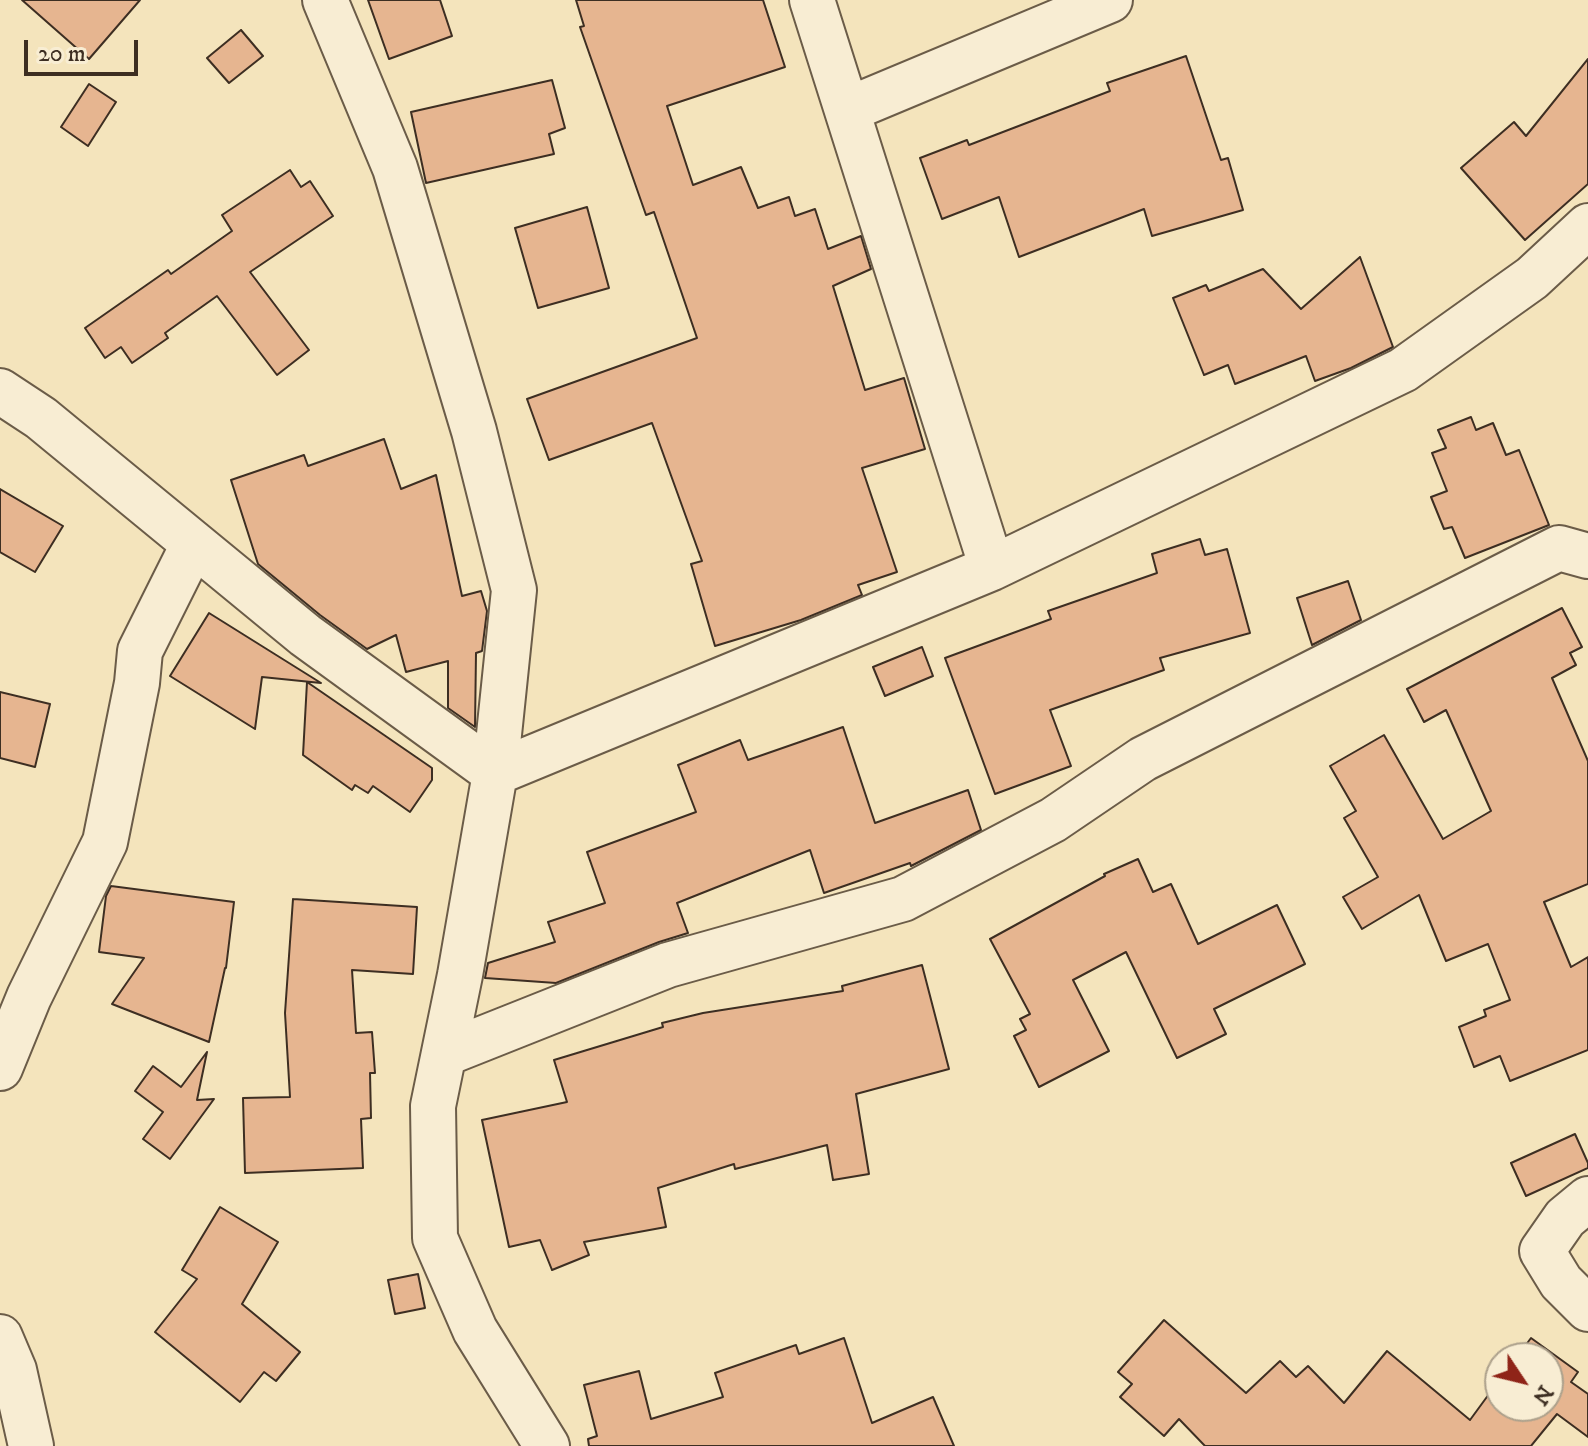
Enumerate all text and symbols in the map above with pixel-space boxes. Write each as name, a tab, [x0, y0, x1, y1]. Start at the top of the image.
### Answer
scale bar	[28, 24, 142, 74]
text: 20 m	[38, 39, 86, 69]
north arrow	[1484, 1342, 1564, 1422]
text: N	[1526, 1380, 1559, 1410]

